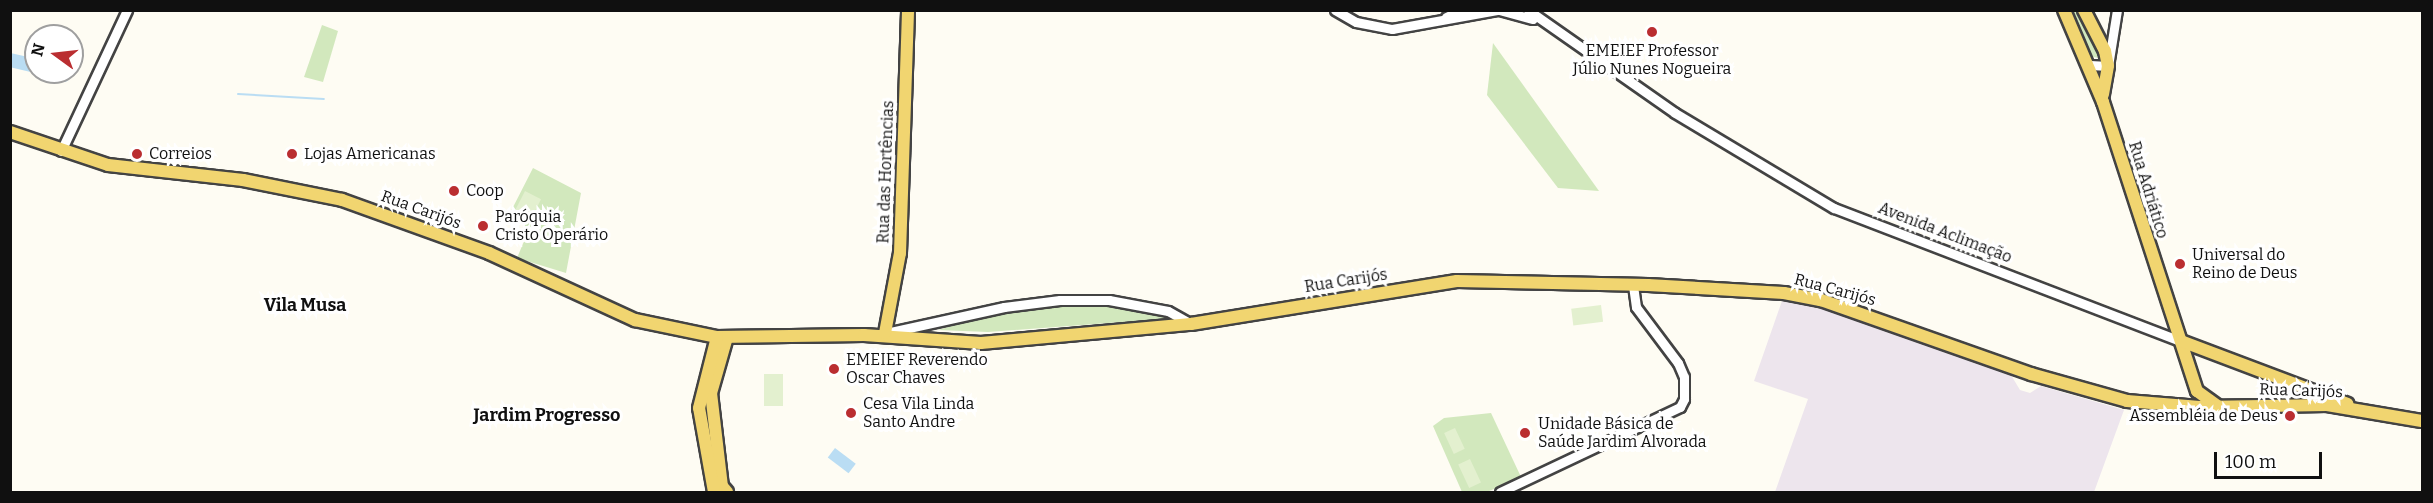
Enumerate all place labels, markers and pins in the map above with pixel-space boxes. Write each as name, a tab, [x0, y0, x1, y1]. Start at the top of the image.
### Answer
marker: EMEIEF Professor Júlio Nunes Nogueira	[1645, 25, 1659, 39]
place label: EMEIEF Professor Júlio Nunes Nogueira	[1573, 41, 1731, 79]
place label: Correios	[149, 144, 212, 164]
place label: Lojas Americanas	[304, 144, 436, 164]
marker: Correios	[130, 147, 144, 161]
marker: Lojas Americanas	[285, 147, 299, 161]
place label: Coop	[466, 181, 504, 201]
marker: Coop	[447, 184, 461, 198]
place label: Paróquia Cristo Operário	[495, 207, 608, 245]
marker: Paróquia Cristo Operário	[476, 219, 490, 233]
place label: Universal do Reino de Deus	[2192, 245, 2297, 283]
marker: Universal do Reino de Deus	[2173, 257, 2187, 271]
place label: EMEIEF Reverendo Oscar Chaves	[846, 350, 988, 388]
marker: EMEIEF Reverendo Oscar Chaves	[827, 362, 841, 376]
place label: Cesa Vila Linda Santo Andre	[863, 394, 974, 432]
marker: Cesa Vila Linda Santo Andre	[844, 406, 858, 420]
place label: Assembléia de Deus	[2129, 406, 2278, 426]
marker: Assembléia de Deus	[2283, 409, 2297, 423]
place label: Unidade Básica de Saúde Jardim Alvorada	[1538, 414, 1707, 452]
marker: Unidade Básica de Saúde Jardim Alvorada	[1516, 424, 1534, 442]

